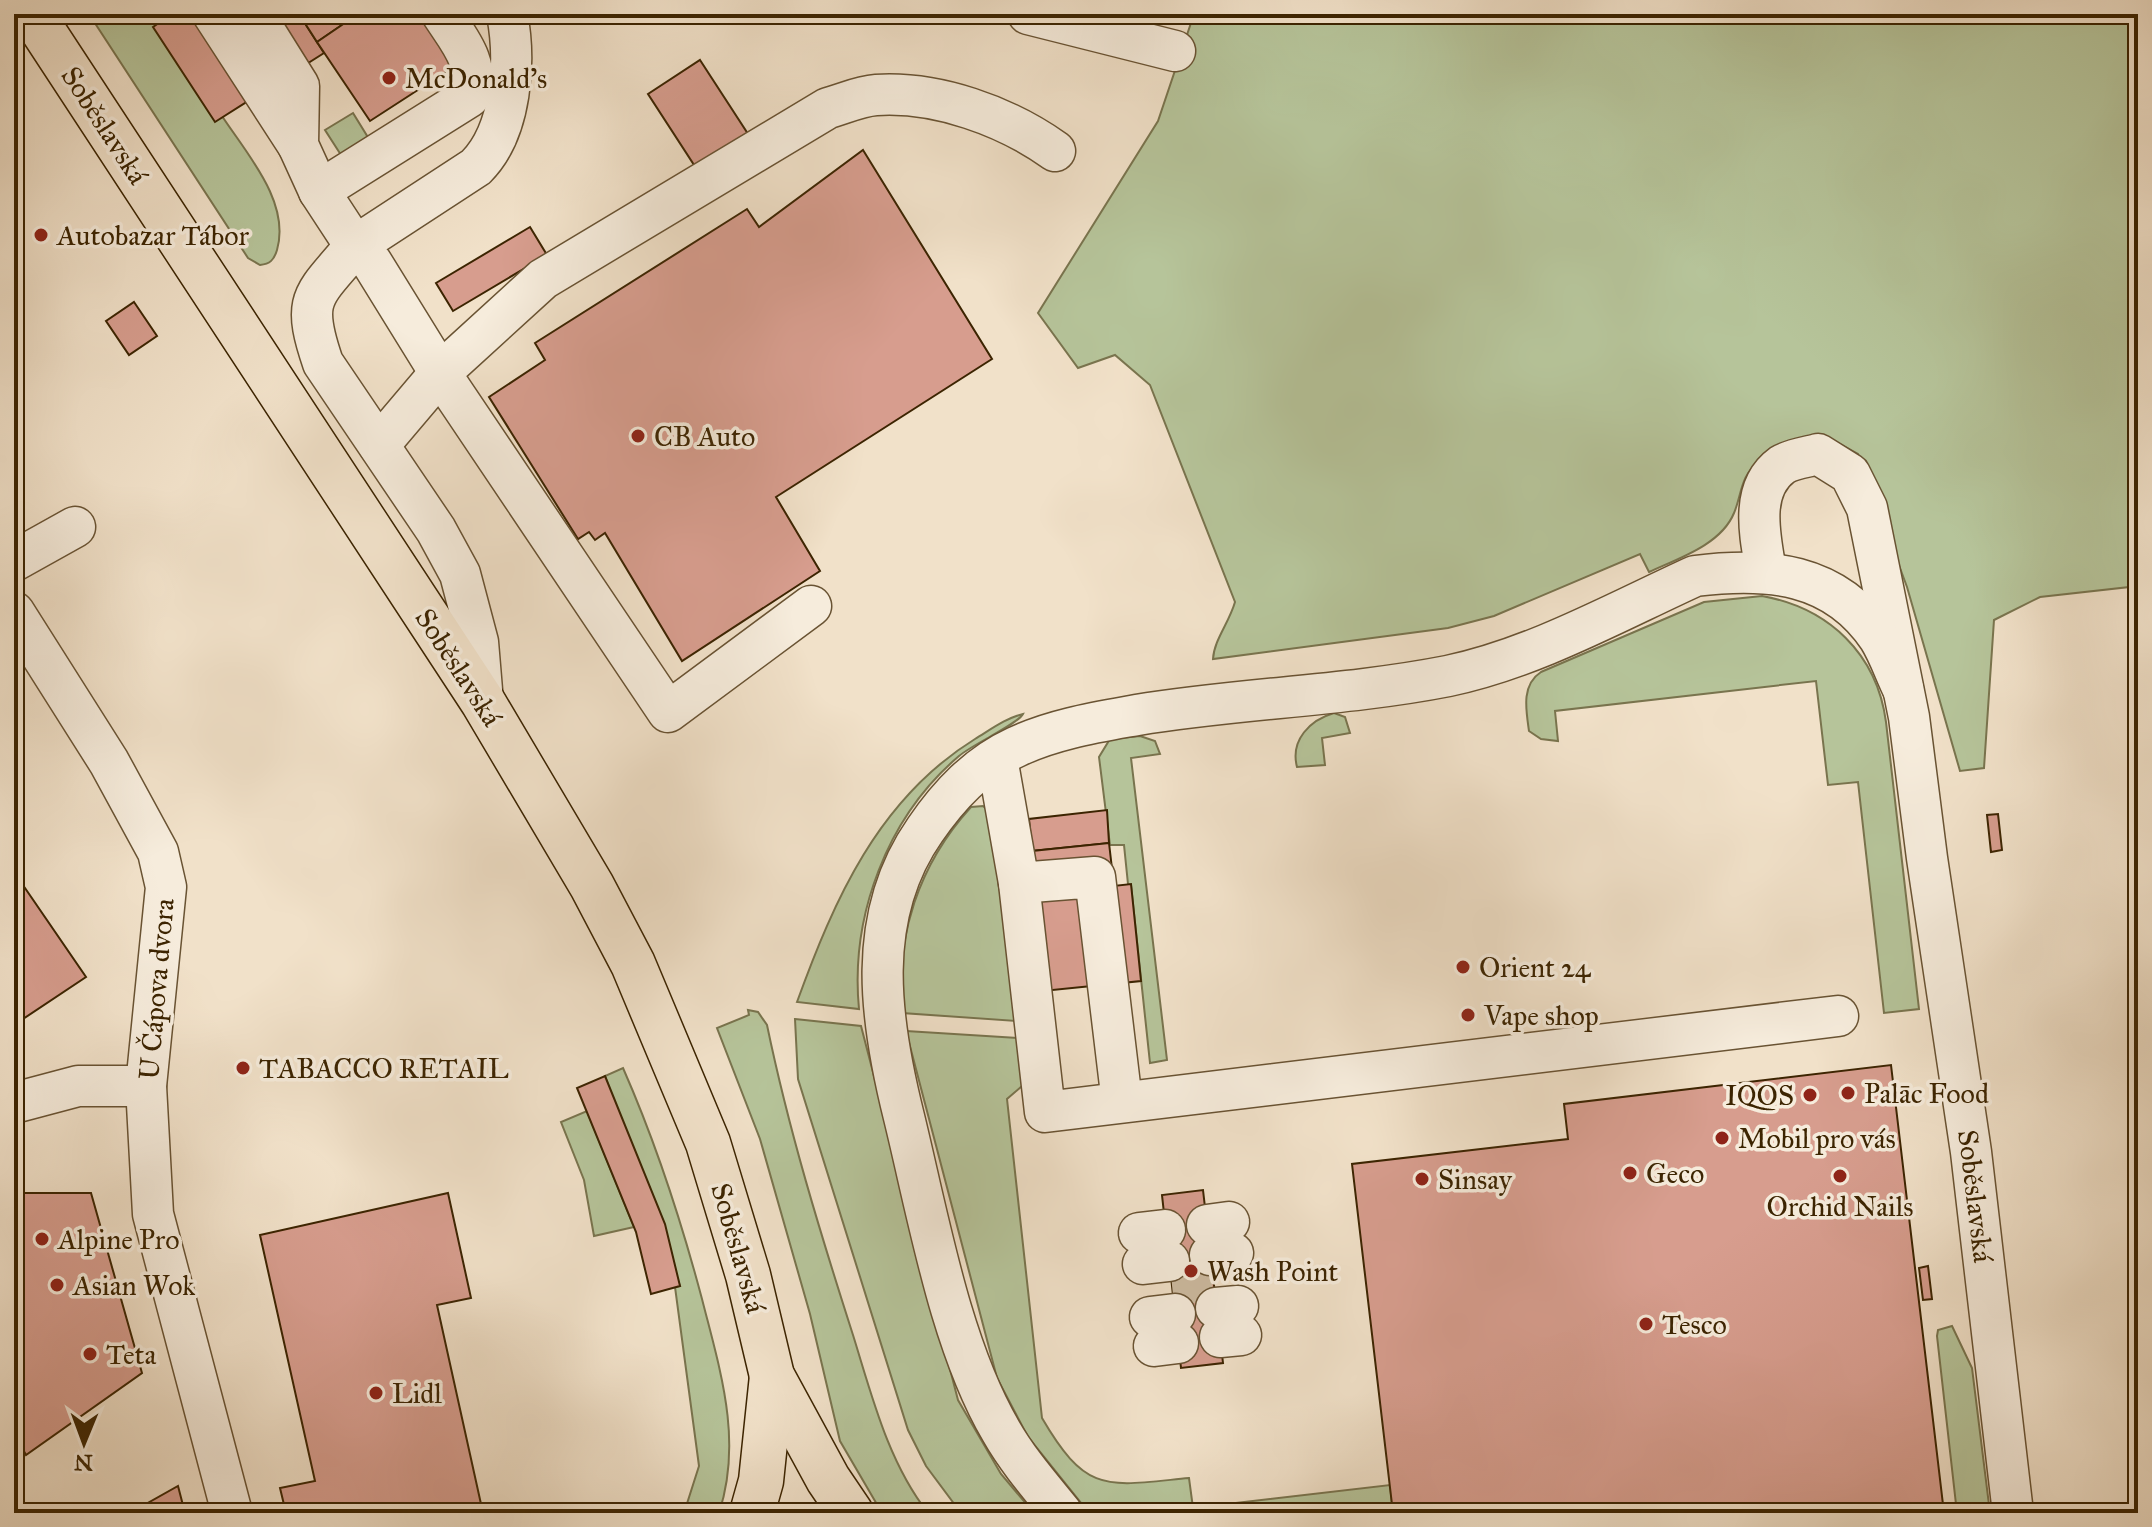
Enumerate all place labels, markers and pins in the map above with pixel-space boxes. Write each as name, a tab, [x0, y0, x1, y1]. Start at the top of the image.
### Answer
place label: McDonald's	[405, 61, 547, 96]
marker: McDonald's	[380, 69, 398, 87]
place label: Autobazar Tábor	[56, 218, 250, 253]
marker: Autobazar Tábor	[32, 226, 50, 244]
place label: CB Auto	[654, 419, 755, 454]
marker: CB Auto	[629, 427, 647, 445]
place label: Orient 24	[1479, 950, 1592, 985]
marker: Orient 24	[1454, 958, 1472, 976]
place label: Vape shop	[1483, 998, 1599, 1033]
marker: Vape shop	[1459, 1006, 1477, 1024]
place label: TABACCO RETAIL	[259, 1051, 509, 1086]
marker: TABACCO RETAIL	[234, 1059, 252, 1077]
place label: Palāc Food	[1864, 1076, 1989, 1111]
place label: IQOS	[1725, 1078, 1794, 1113]
marker: Palāc Food	[1839, 1084, 1857, 1102]
marker: IQOS	[1801, 1086, 1819, 1104]
place label: Mobil pro vás	[1738, 1121, 1896, 1156]
marker: Mobil pro vás	[1713, 1129, 1731, 1147]
place label: Geco	[1646, 1156, 1704, 1191]
place label: Sinsay	[1438, 1162, 1513, 1197]
marker: Geco	[1621, 1164, 1639, 1182]
marker: Orchid Nails	[1831, 1167, 1849, 1185]
marker: Sinsay	[1413, 1170, 1431, 1188]
place label: Orchid Nails	[1766, 1189, 1914, 1224]
place label: Alpine Pro	[57, 1222, 180, 1257]
marker: Alpine Pro	[33, 1230, 51, 1248]
place label: Wash Point	[1207, 1254, 1338, 1289]
marker: Wash Point	[1182, 1262, 1200, 1280]
place label: Asian Wok	[72, 1268, 195, 1303]
marker: Asian Wok	[48, 1276, 66, 1294]
place label: Tesco	[1662, 1307, 1727, 1342]
marker: Tesco	[1637, 1315, 1655, 1333]
place label: Teta	[106, 1337, 156, 1372]
marker: Teta	[81, 1345, 99, 1363]
place label: Lidl	[392, 1376, 442, 1411]
marker: Lidl	[367, 1384, 385, 1402]

